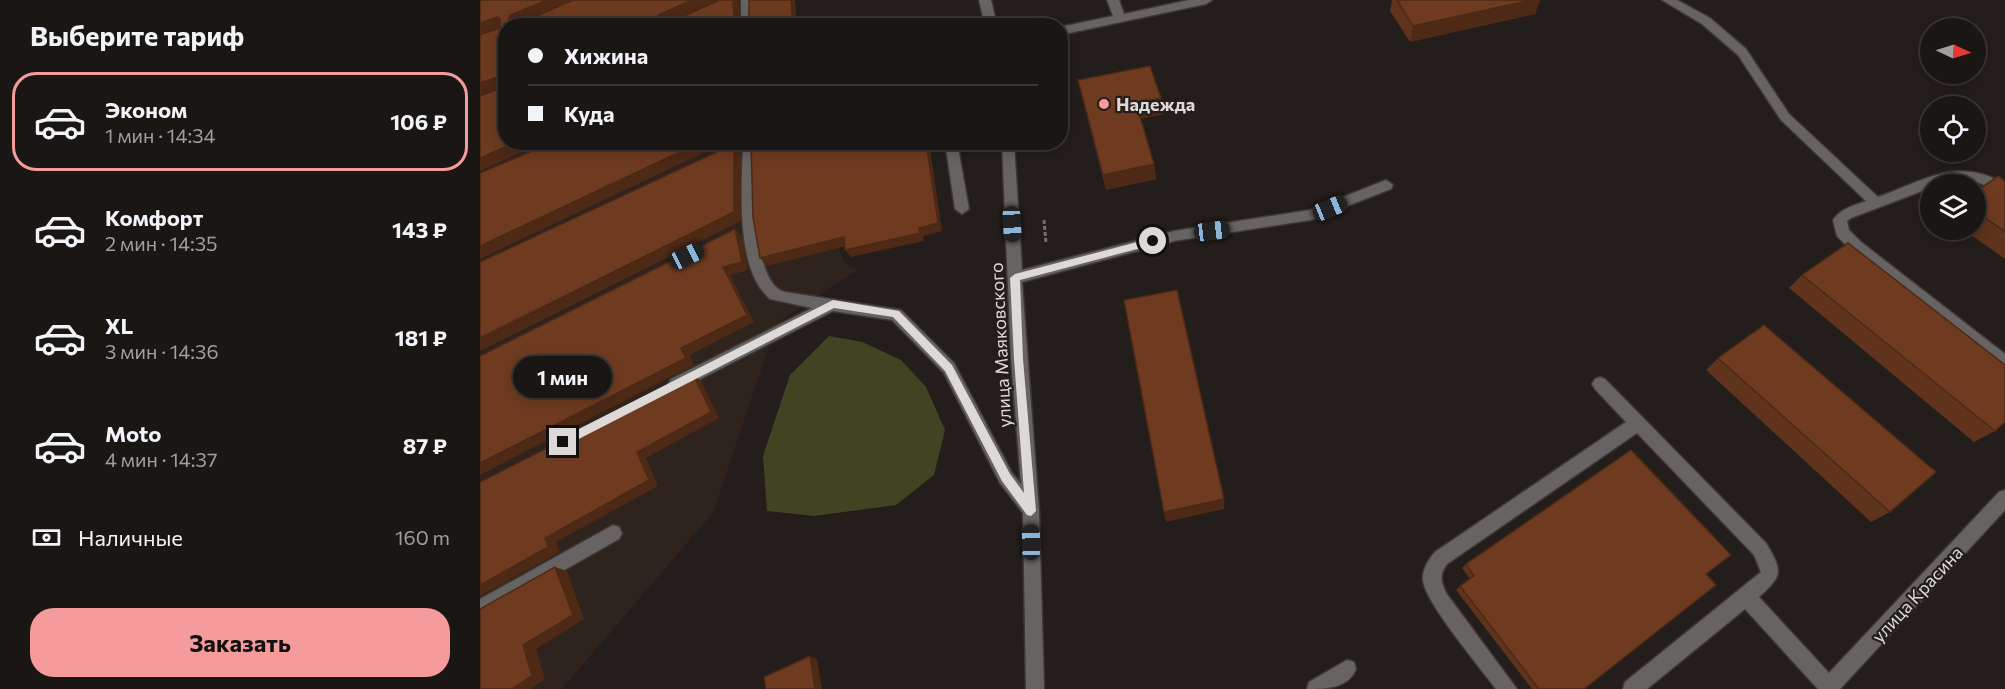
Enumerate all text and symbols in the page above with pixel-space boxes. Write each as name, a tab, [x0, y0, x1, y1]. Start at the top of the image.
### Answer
north arrow	[1920, 18, 1986, 84]
map controls	[1920, 18, 1986, 240]
text: Выберите тариф	[30, 19, 244, 52]
text: Хижина	[564, 42, 648, 69]
place label: Надежда	[1116, 93, 1195, 115]
icon: car	[33, 95, 87, 149]
text: Эконом	[105, 96, 187, 123]
button: locate	[1920, 96, 1986, 162]
marker: Надежда	[1097, 97, 1111, 111]
text: Куда	[564, 100, 614, 127]
text: 106 ₽	[390, 108, 447, 135]
text: 1 мин · 14:34	[105, 123, 216, 147]
button: layers	[1920, 174, 1986, 240]
car	[1310, 193, 1350, 223]
icon: car	[33, 203, 87, 257]
text: Комфорт	[105, 204, 203, 231]
car	[1002, 206, 1022, 242]
text: 143 ₽	[392, 216, 447, 243]
car	[1193, 220, 1231, 242]
route start	[1139, 227, 1166, 254]
text: 2 мин · 14:35	[105, 231, 218, 255]
car	[667, 240, 707, 272]
street label: улица Маяковского	[985, 262, 1015, 428]
icon: car	[33, 311, 87, 365]
text: XL	[105, 312, 133, 339]
text: 181 ₽	[395, 324, 447, 351]
text: 3 мин · 14:36	[105, 339, 219, 363]
callout: 1 мин	[514, 355, 612, 397]
text: 1 мин	[537, 365, 588, 389]
icon: car	[33, 419, 87, 473]
text: Moto	[105, 420, 161, 447]
route end	[549, 428, 576, 455]
text: 87 ₽	[403, 432, 447, 459]
text: 4 мин · 14:37	[105, 447, 217, 471]
icon: cash	[30, 521, 63, 554]
text: Наличные	[78, 524, 183, 551]
car	[1022, 524, 1040, 560]
text: 160 m	[395, 525, 450, 549]
street label: улица Красина	[1867, 541, 1967, 647]
button: Заказать	[30, 608, 450, 677]

